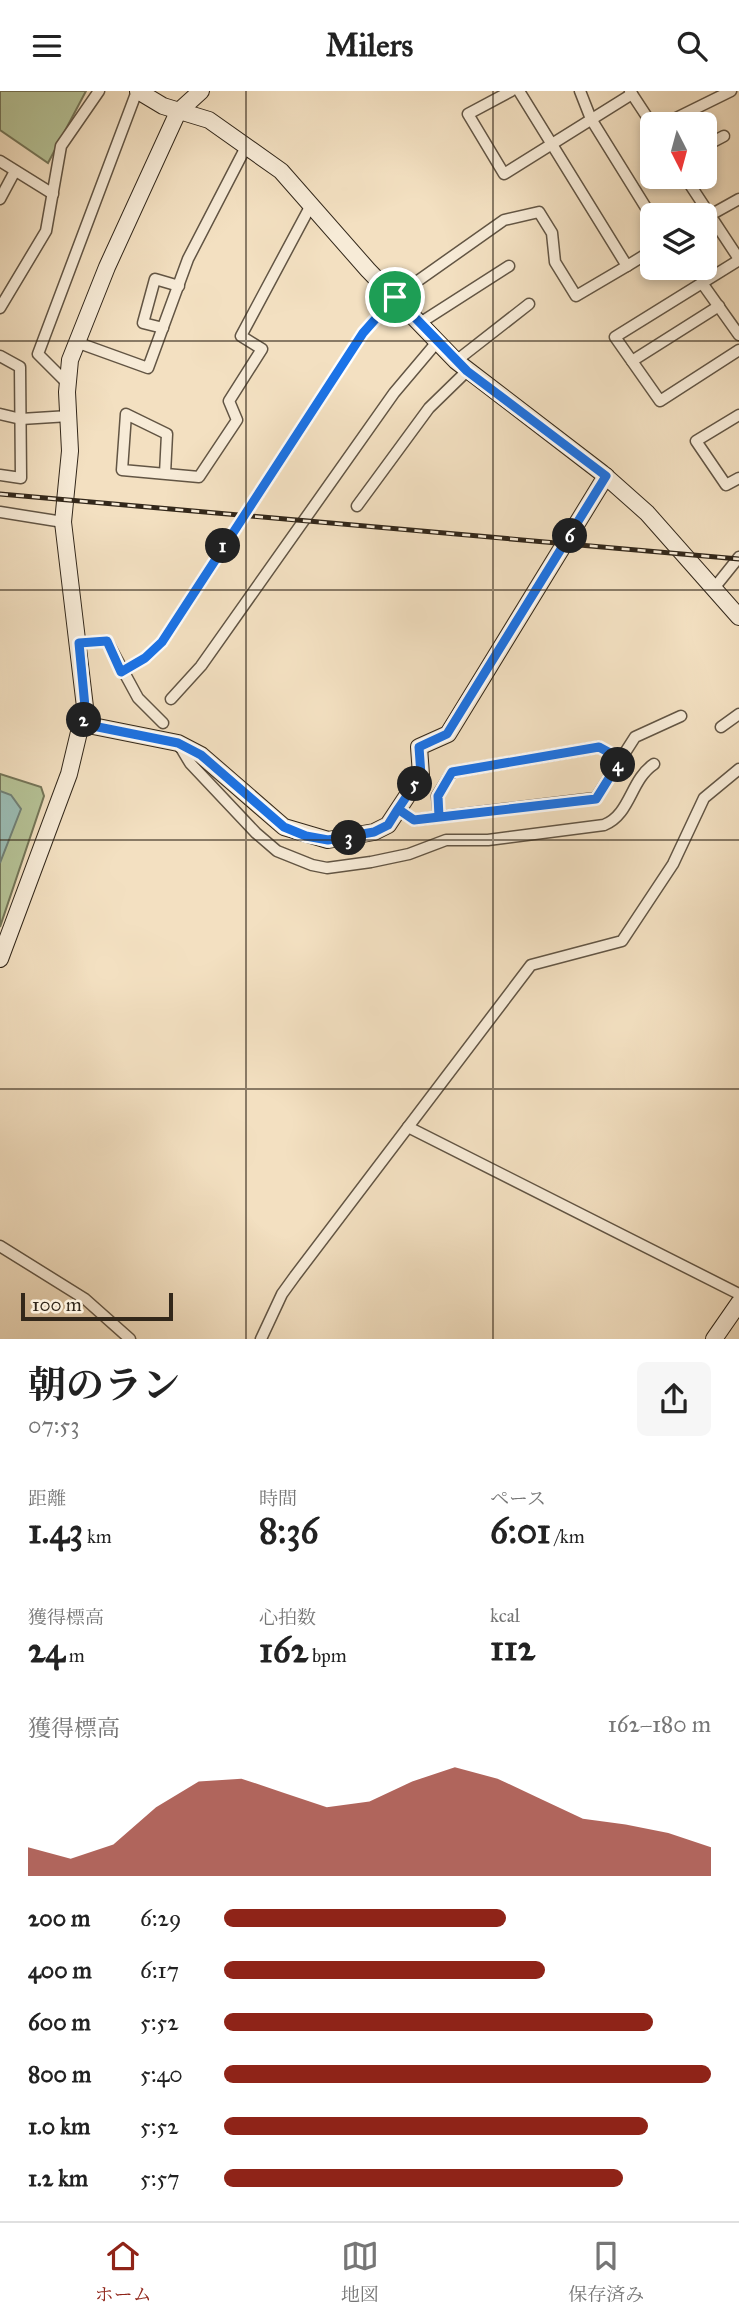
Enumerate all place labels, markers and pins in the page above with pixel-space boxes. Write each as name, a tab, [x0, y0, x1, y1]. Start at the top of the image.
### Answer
pin	[365, 267, 425, 327]
pin: 6	[552, 519, 588, 553]
pin: 1	[206, 529, 241, 563]
pin: 2	[66, 703, 102, 737]
pin: 4	[600, 747, 636, 783]
pin: 5	[398, 767, 432, 801]
pin: 3	[332, 821, 366, 855]

